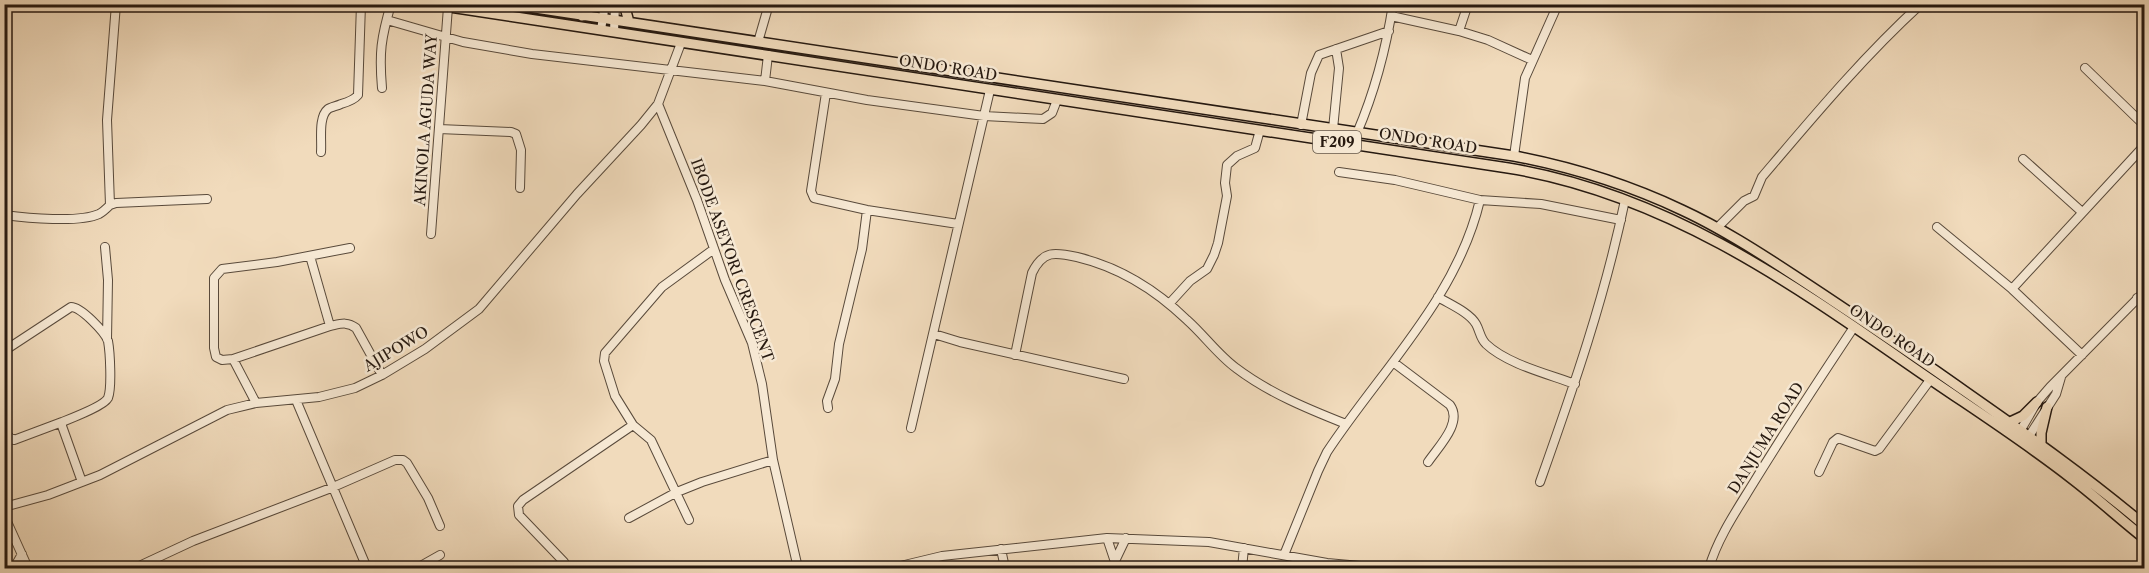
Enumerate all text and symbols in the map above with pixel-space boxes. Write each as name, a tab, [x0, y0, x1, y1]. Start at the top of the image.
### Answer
street label: AKINOLA AGUDA WAY	[410, 33, 441, 208]
street label: ONDO ROAD	[898, 50, 999, 85]
street label: ONDO ROAD	[1378, 123, 1479, 158]
road number: F209	[1313, 131, 1361, 153]
street label: IBODE ASEYORI CRESCENT	[687, 156, 778, 365]
street label: ONDO ROAD	[1846, 300, 1939, 371]
street label: AJIPOWO	[359, 322, 432, 376]
street label: DANJUMA ROAD	[1724, 378, 1808, 497]

